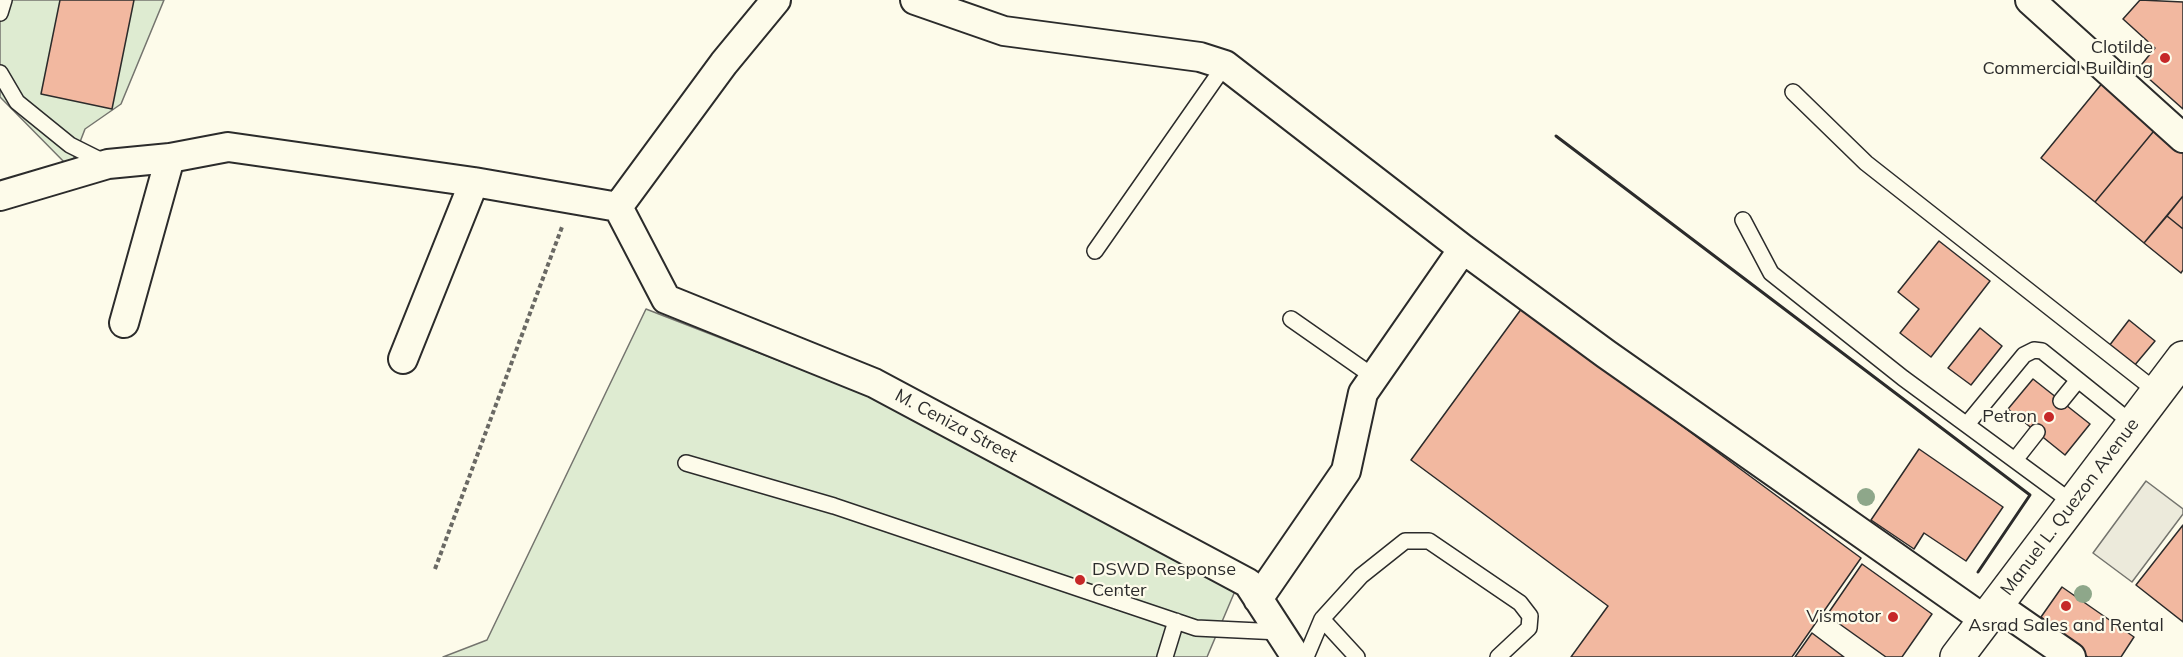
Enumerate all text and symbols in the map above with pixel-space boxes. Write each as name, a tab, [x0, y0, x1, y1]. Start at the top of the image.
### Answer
place label: Clotilde Commercial Building	[1983, 37, 2153, 80]
marker: Clotilde Commercial Building	[2158, 51, 2172, 65]
street label: M. Ceniza Street	[891, 385, 1021, 467]
place label: Petron	[1982, 406, 2037, 428]
marker: Petron	[2042, 410, 2056, 424]
street label: Manuel L. Quezon Avenue	[1996, 414, 2144, 600]
place label: DSWD Response Center	[1092, 559, 1236, 602]
marker: DSWD Response Center	[1073, 573, 1087, 587]
marker: Asrad Sales and Rental	[2059, 599, 2073, 613]
place label: Vismotor	[1806, 606, 1881, 628]
marker: Vismotor	[1886, 610, 1900, 624]
place label: Asrad Sales and Rental	[1968, 615, 2164, 637]

